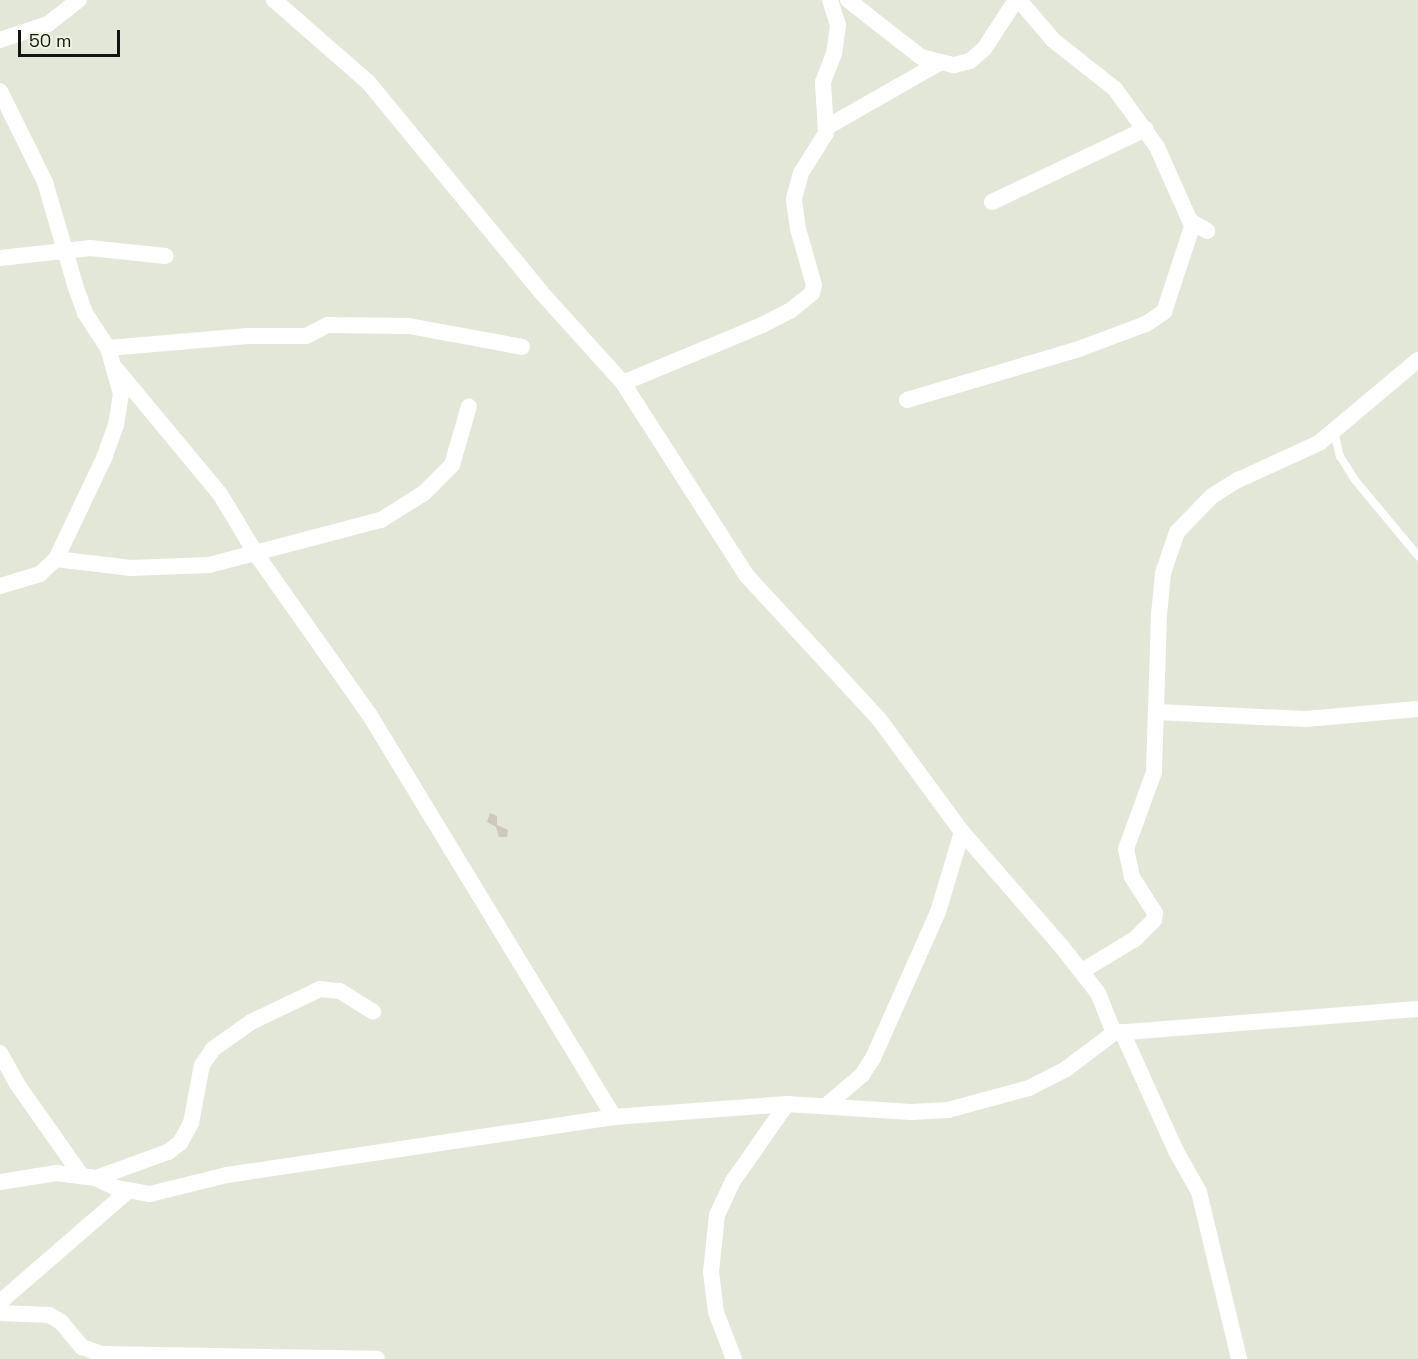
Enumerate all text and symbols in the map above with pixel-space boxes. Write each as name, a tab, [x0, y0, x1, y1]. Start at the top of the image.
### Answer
scale bar	[21, 18, 123, 56]
text: 50 m	[29, 29, 71, 52]

